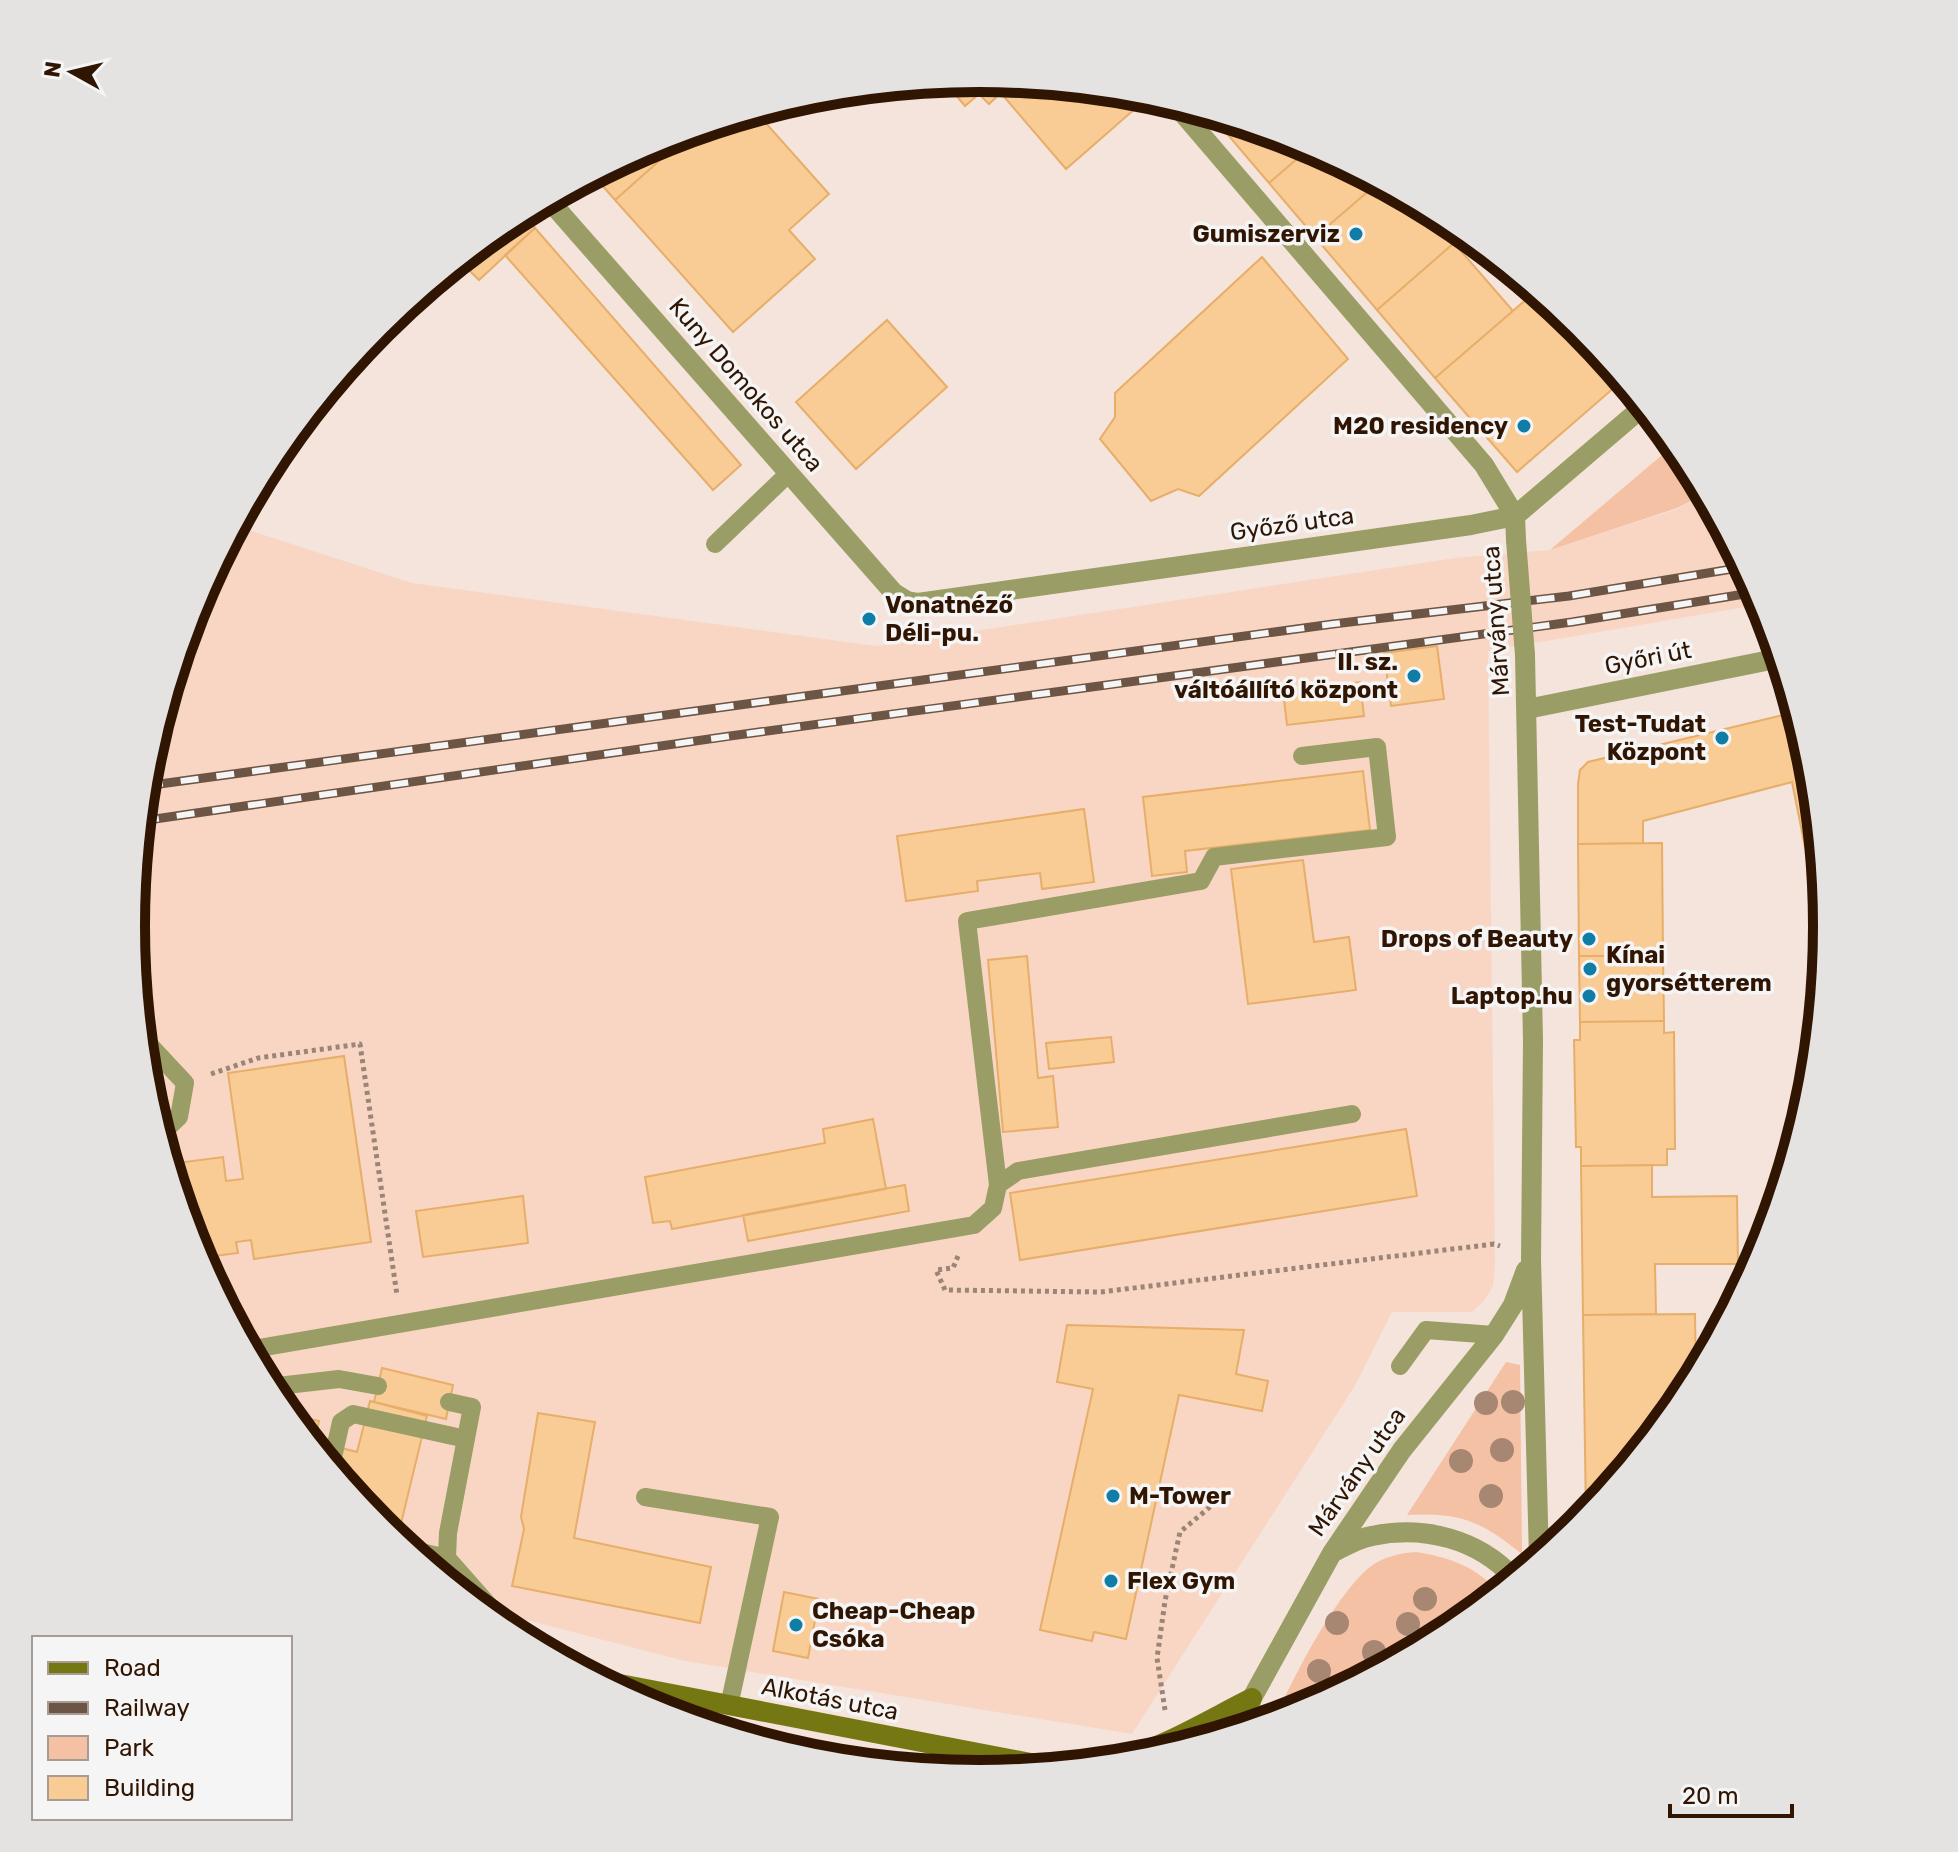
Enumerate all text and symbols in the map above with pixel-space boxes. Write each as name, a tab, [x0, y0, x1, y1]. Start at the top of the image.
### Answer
north arrow	[32, 32, 112, 112]
text: N	[38, 60, 67, 79]
place label: Gumiszerviz	[1192, 220, 1340, 248]
marker: Gumiszerviz	[1347, 225, 1365, 243]
street label: Kuny Domokos utca	[663, 293, 829, 477]
place label: M20 residency	[1333, 412, 1508, 440]
marker: M20 residency	[1515, 417, 1533, 435]
street label: Győző utca	[1228, 501, 1356, 547]
street label: Márvány utca	[1477, 545, 1515, 697]
place label: Vonatnéző Déli-pu.	[885, 591, 1013, 647]
marker: Vonatnéző Déli-pu.	[860, 610, 878, 628]
street label: Győri út	[1602, 636, 1694, 680]
place label: II. sz. váltóállító központ	[1174, 648, 1398, 704]
marker: II. sz. váltóállító központ	[1405, 667, 1423, 685]
place label: Test-Tudat Központ	[1575, 710, 1706, 766]
marker: Test-Tudat Központ	[1713, 729, 1731, 747]
place label: Drops of Beauty	[1381, 925, 1573, 953]
marker: Drops of Beauty	[1580, 930, 1598, 948]
place label: Kínai gyorsétterem	[1606, 941, 1772, 997]
marker: Kínai gyorsétterem	[1581, 960, 1599, 978]
place label: Laptop.hu	[1451, 982, 1573, 1010]
marker: Laptop.hu	[1580, 987, 1598, 1005]
street label: Márvány utca	[1302, 1402, 1412, 1542]
place label: M-Tower	[1129, 1482, 1231, 1510]
marker: M-Tower	[1104, 1487, 1122, 1505]
place label: Flex Gym	[1127, 1567, 1235, 1595]
marker: Flex Gym	[1102, 1572, 1120, 1590]
place label: Cheap-Cheap Csóka	[812, 1597, 975, 1653]
marker: Cheap-Cheap Csóka	[787, 1616, 805, 1634]
legend	[32, 1636, 292, 1820]
text: Road	[104, 1654, 161, 1682]
street label: Alkotás utca	[759, 1672, 901, 1726]
text: Railway	[104, 1694, 190, 1722]
text: Park	[104, 1734, 155, 1762]
scale bar	[1670, 1768, 1792, 1818]
text: Building	[104, 1774, 195, 1802]
text: 20 m	[1682, 1782, 1739, 1810]

